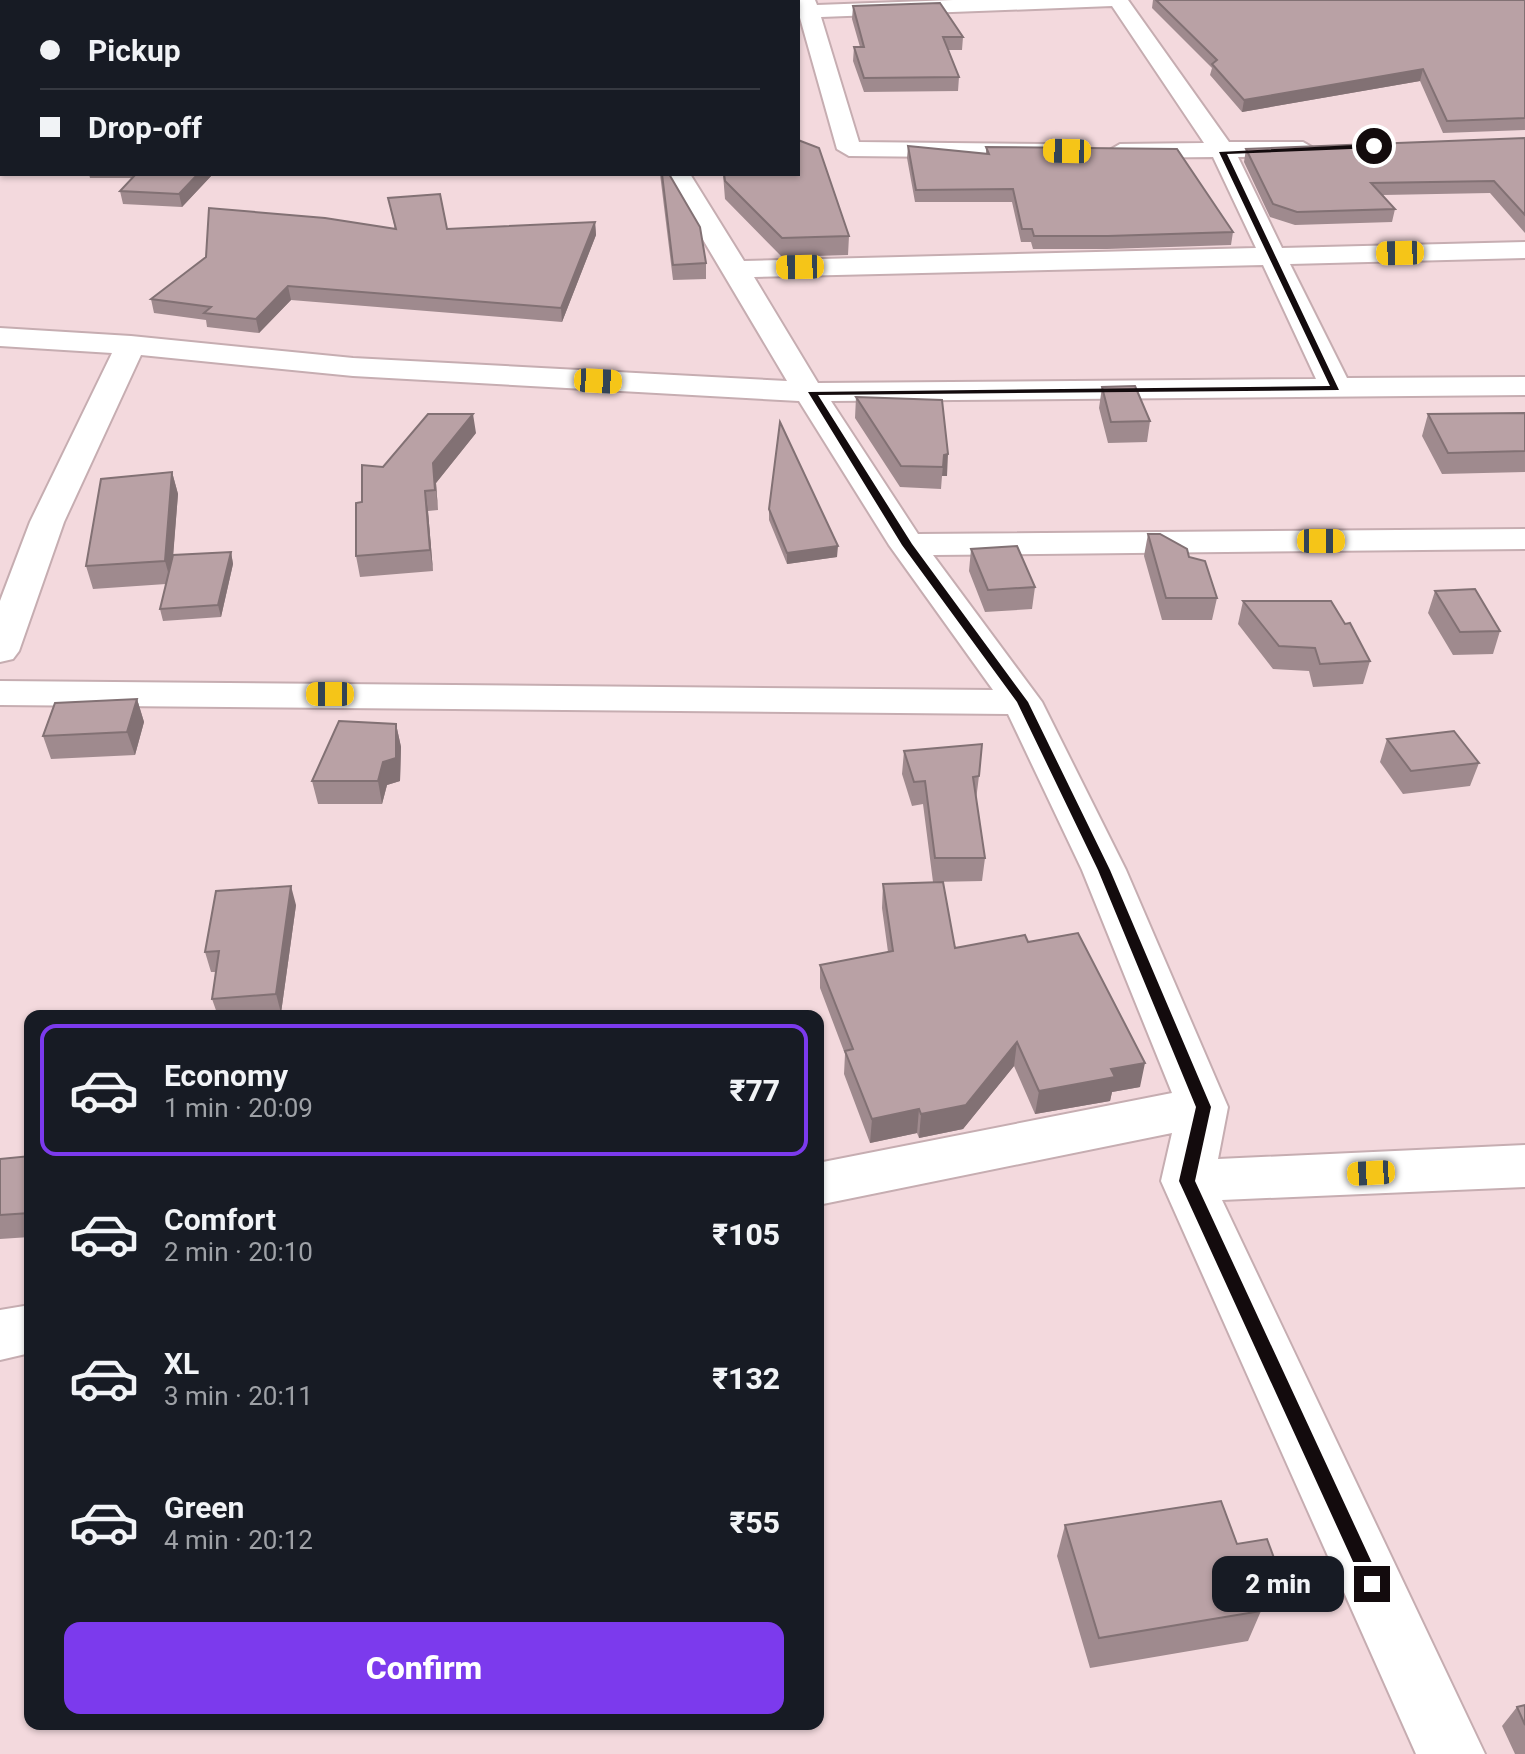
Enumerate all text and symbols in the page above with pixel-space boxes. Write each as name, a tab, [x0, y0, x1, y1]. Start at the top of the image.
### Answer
text: Pickup	[88, 33, 181, 68]
text: Drop-off	[88, 110, 202, 145]
route start	[1356, 128, 1392, 164]
car	[1043, 139, 1091, 163]
car	[1376, 241, 1424, 265]
car	[776, 255, 824, 279]
car	[573, 368, 623, 394]
car	[1297, 529, 1345, 553]
car	[306, 682, 354, 706]
icon: car	[68, 1054, 140, 1126]
text: Economy	[164, 1058, 288, 1093]
text: ₹77	[730, 1073, 780, 1108]
text: 1 min · 20:09	[164, 1093, 313, 1123]
car	[1346, 1160, 1396, 1186]
icon: car	[68, 1198, 140, 1270]
text: Comfort	[164, 1202, 276, 1237]
text: ₹105	[712, 1217, 780, 1252]
text: 2 min · 20:10	[164, 1237, 313, 1267]
icon: car	[68, 1342, 140, 1414]
text: XL	[164, 1346, 199, 1381]
text: ₹132	[712, 1361, 780, 1396]
text: 3 min · 20:11	[164, 1381, 313, 1411]
icon: car	[68, 1486, 140, 1558]
text: Green	[164, 1490, 244, 1525]
text: ₹55	[730, 1505, 780, 1540]
text: 4 min · 20:12	[164, 1525, 313, 1555]
callout: 2 min	[1212, 1556, 1344, 1612]
route end	[1354, 1566, 1390, 1602]
text: 2 min	[1245, 1569, 1311, 1599]
button: Confirm	[64, 1622, 784, 1714]

